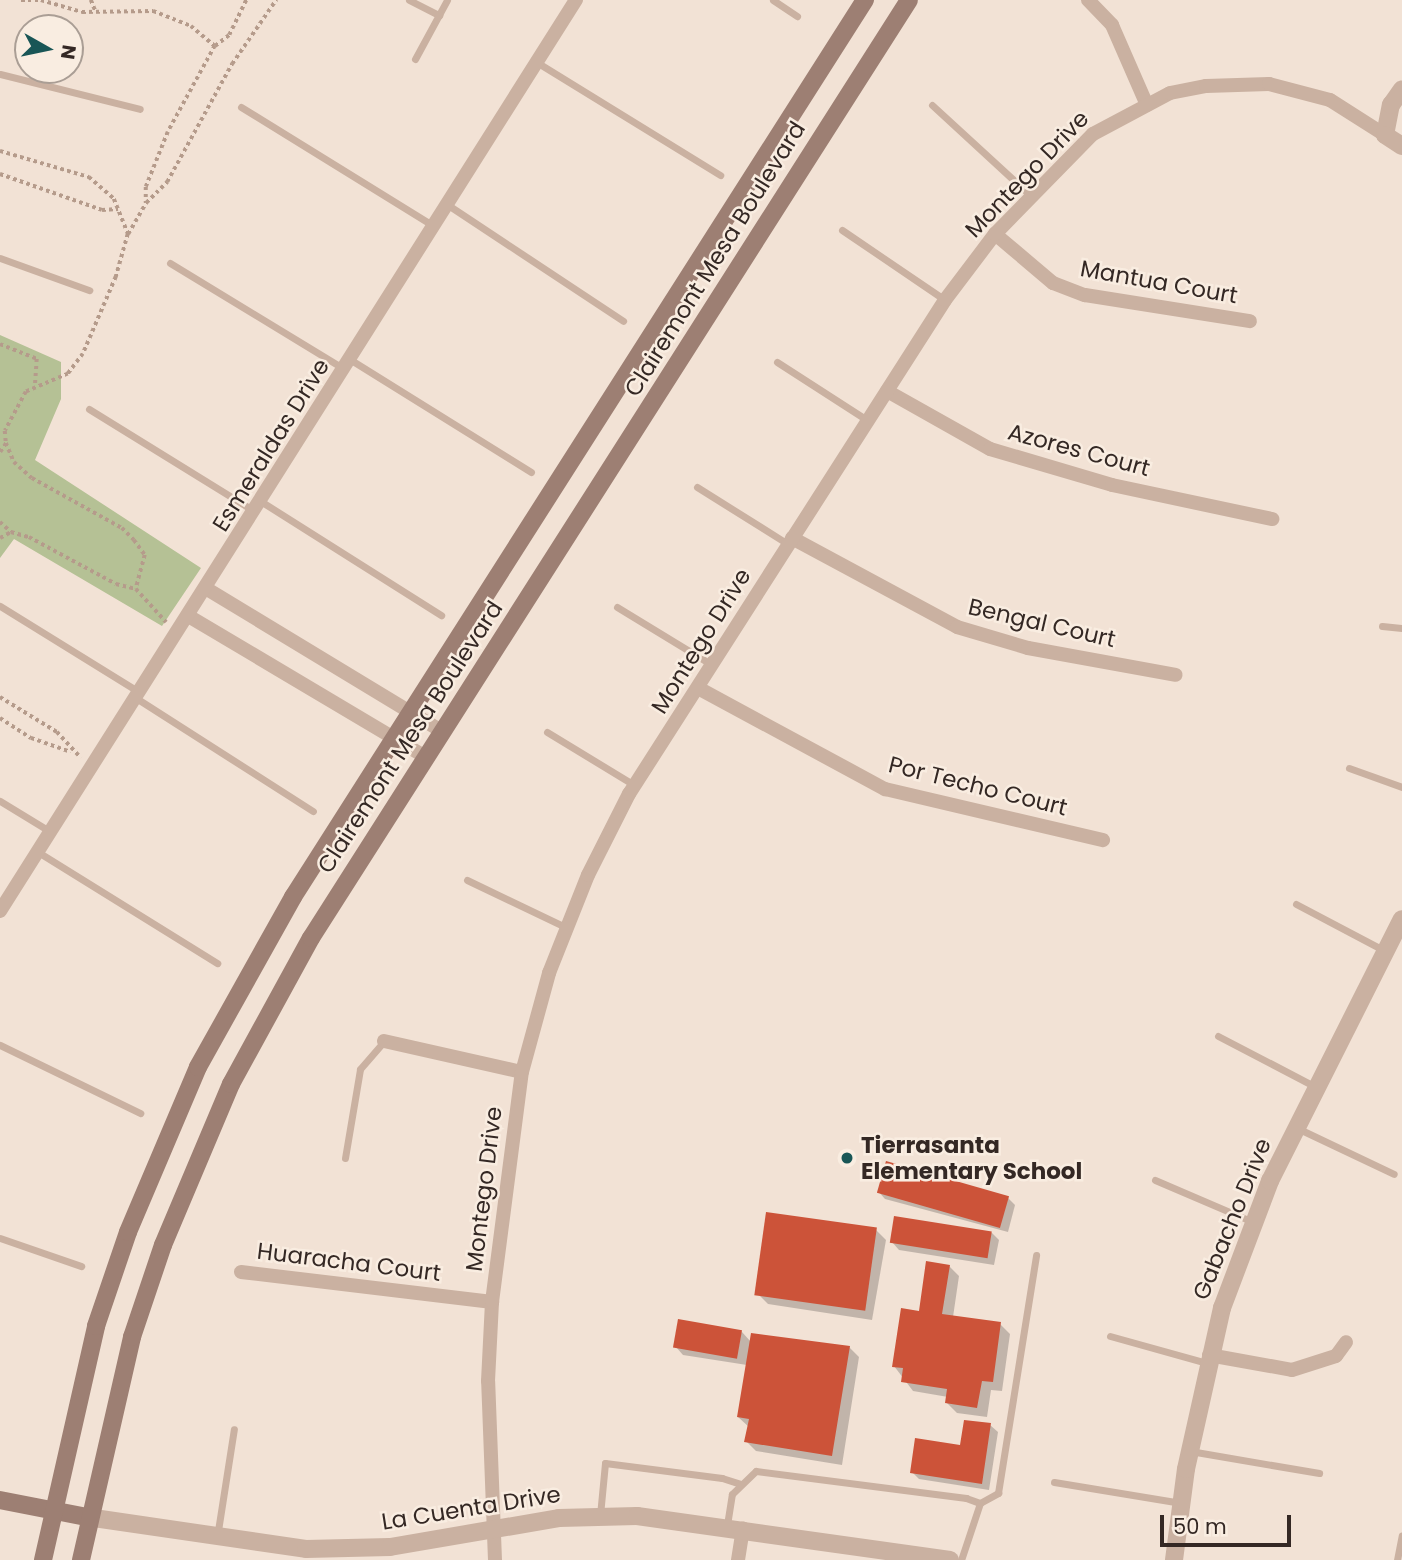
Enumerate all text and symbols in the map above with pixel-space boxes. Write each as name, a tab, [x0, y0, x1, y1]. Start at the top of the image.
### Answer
north arrow	[14, 14, 84, 84]
text: N	[54, 43, 83, 61]
street label: Montego Drive	[959, 105, 1095, 243]
street label: Clairemont Mesa Boulevard	[619, 116, 811, 402]
street label: Mantua Court	[1078, 255, 1240, 309]
street label: Esmeraldas Drive	[207, 354, 335, 536]
street label: Azores Court	[1005, 418, 1153, 482]
street label: Montego Drive	[645, 563, 757, 719]
street label: Bengal Court	[966, 593, 1118, 653]
street label: Clairemont Mesa Boulevard	[312, 596, 508, 878]
street label: Por Techo Court	[886, 750, 1070, 822]
street label: Montego Drive	[460, 1105, 508, 1273]
place label: Tierrasanta Elementary School	[861, 1131, 1082, 1185]
street label: Gabacho Drive	[1187, 1134, 1277, 1304]
marker: Tierrasanta Elementary School	[839, 1150, 855, 1166]
street label: Huaracha Court	[256, 1237, 442, 1287]
street label: La Cuenta Drive	[380, 1480, 562, 1536]
scale bar	[1164, 1500, 1295, 1544]
text: 50 m	[1173, 1512, 1227, 1541]

